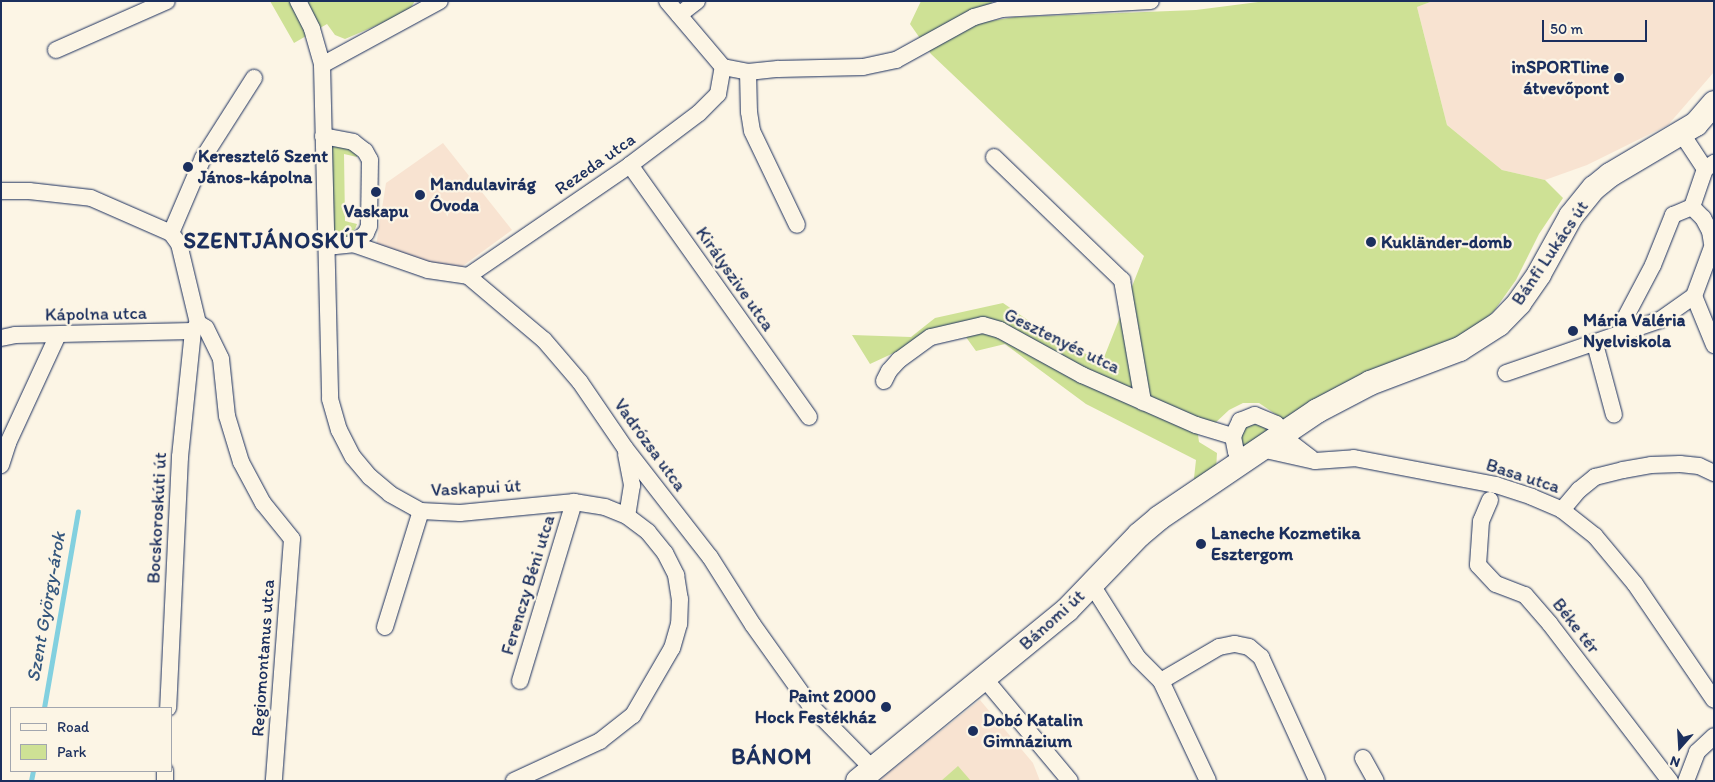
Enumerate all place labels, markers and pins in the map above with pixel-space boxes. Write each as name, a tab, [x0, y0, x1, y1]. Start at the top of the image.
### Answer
place label: inSPORTline átvevőpont	[1511, 57, 1609, 100]
marker: inSPORTline átvevőpont	[1613, 72, 1625, 84]
place label: Keresztelő Szent János-kápolna	[198, 146, 327, 188]
marker: Keresztelő Szent János-kápolna	[182, 161, 194, 173]
place label: Mandulavirág Óvoda	[430, 174, 536, 216]
marker: Vaskapu	[370, 186, 382, 198]
marker: Mandulavirág Óvoda	[414, 189, 426, 201]
place label: Vaskapu	[344, 200, 408, 222]
place label: Kukländer-domb	[1381, 231, 1512, 253]
marker: Kukländer-domb	[1365, 236, 1377, 248]
place label: Mária Valéria Nyelviskola	[1583, 310, 1685, 352]
marker: Mária Valéria Nyelviskola	[1567, 325, 1579, 337]
place label: Laneche Kozmetika Esztergom	[1211, 523, 1361, 566]
marker: Laneche Kozmetika Esztergom	[1195, 538, 1207, 550]
place label: Paint 2000 Hock Festékház	[756, 686, 876, 729]
marker: Paint 2000 Hock Festékház	[880, 701, 892, 713]
place label: Dobó Katalin Gimnázium	[983, 710, 1083, 752]
marker: Dobó Katalin Gimnázium	[967, 725, 979, 737]

